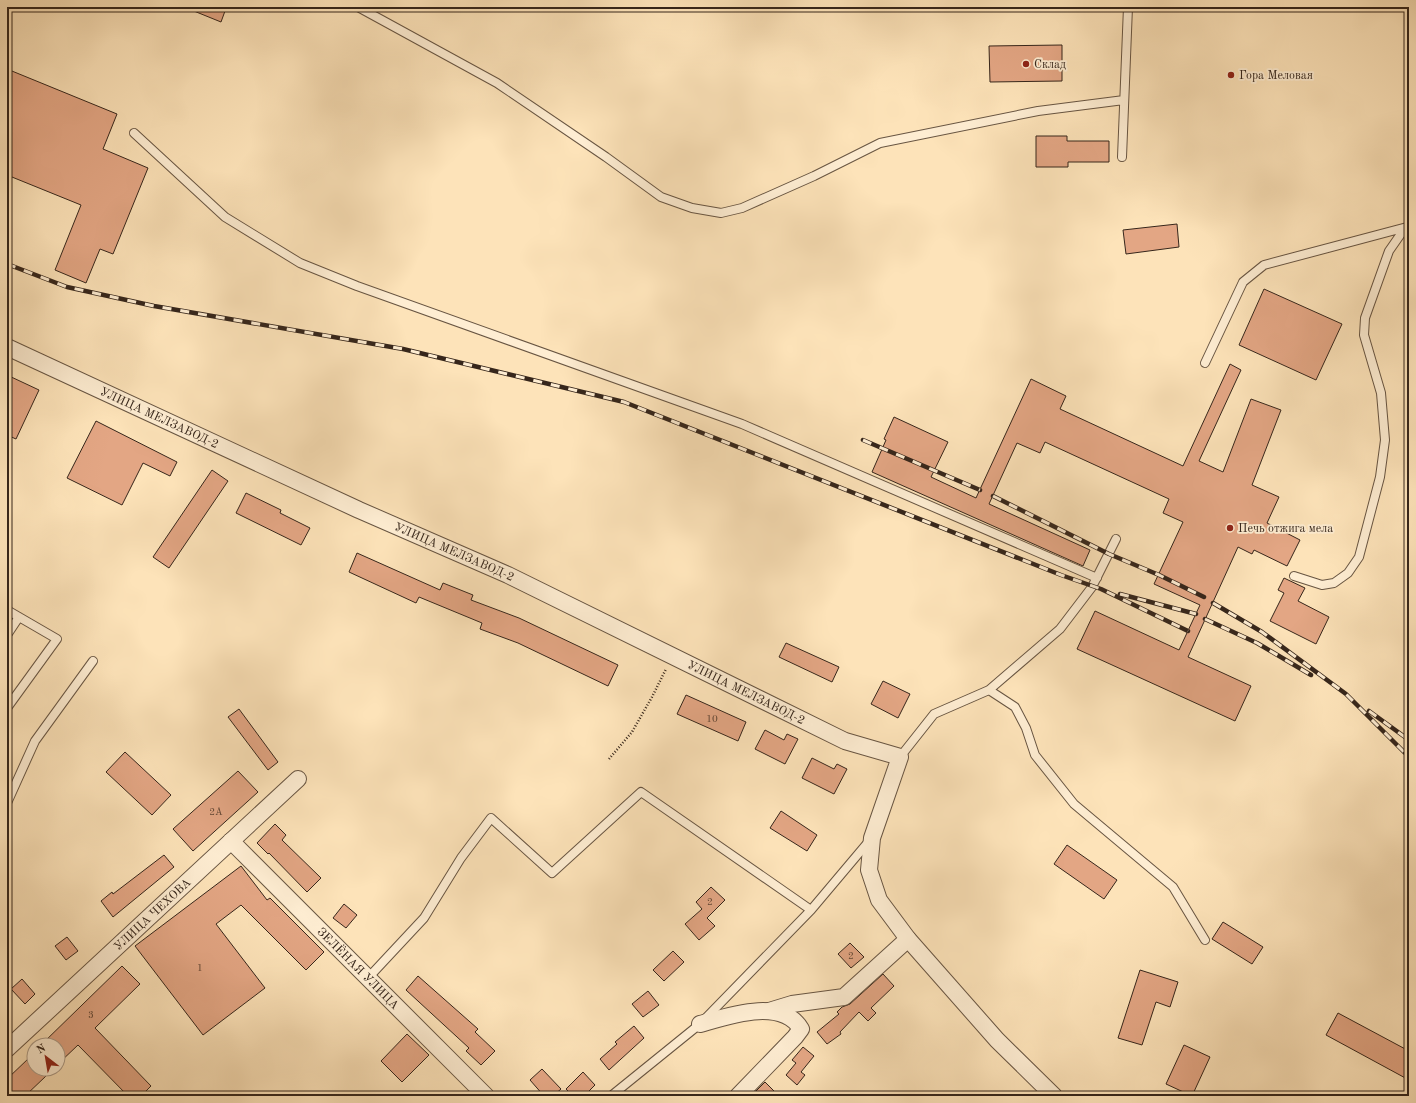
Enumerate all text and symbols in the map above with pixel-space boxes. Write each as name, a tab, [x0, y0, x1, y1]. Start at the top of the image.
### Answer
marker: Склад	[1021, 59, 1031, 69]
place label: Склад	[1034, 59, 1066, 71]
marker: Гора Меловая	[1226, 70, 1236, 80]
place label: Гора Меловая	[1239, 70, 1313, 82]
street label: УЛИЦА МЕЛЗАВОД-2	[98, 386, 220, 451]
street label: УЛИЦА МЕЛЗАВОД-2	[392, 521, 516, 584]
marker: Печь отжига мела	[1225, 523, 1235, 533]
place label: Печь отжига мела	[1238, 523, 1333, 535]
street label: УЛИЦА МЕЛЗАВОД-2	[685, 659, 806, 727]
house number: 10	[706, 714, 718, 724]
house number: 2А	[209, 807, 223, 817]
street label: УЛИЦА ЧЕХОВА	[112, 877, 194, 954]
house number: 2	[707, 897, 713, 907]
street label: ЗЕЛЁНАЯ УЛИЦА	[314, 926, 401, 1012]
house number: 2	[848, 951, 854, 961]
house number: 1	[197, 963, 203, 973]
house number: 3	[88, 1010, 94, 1020]
north arrow	[26, 1037, 66, 1077]
text: N	[35, 1043, 49, 1057]

